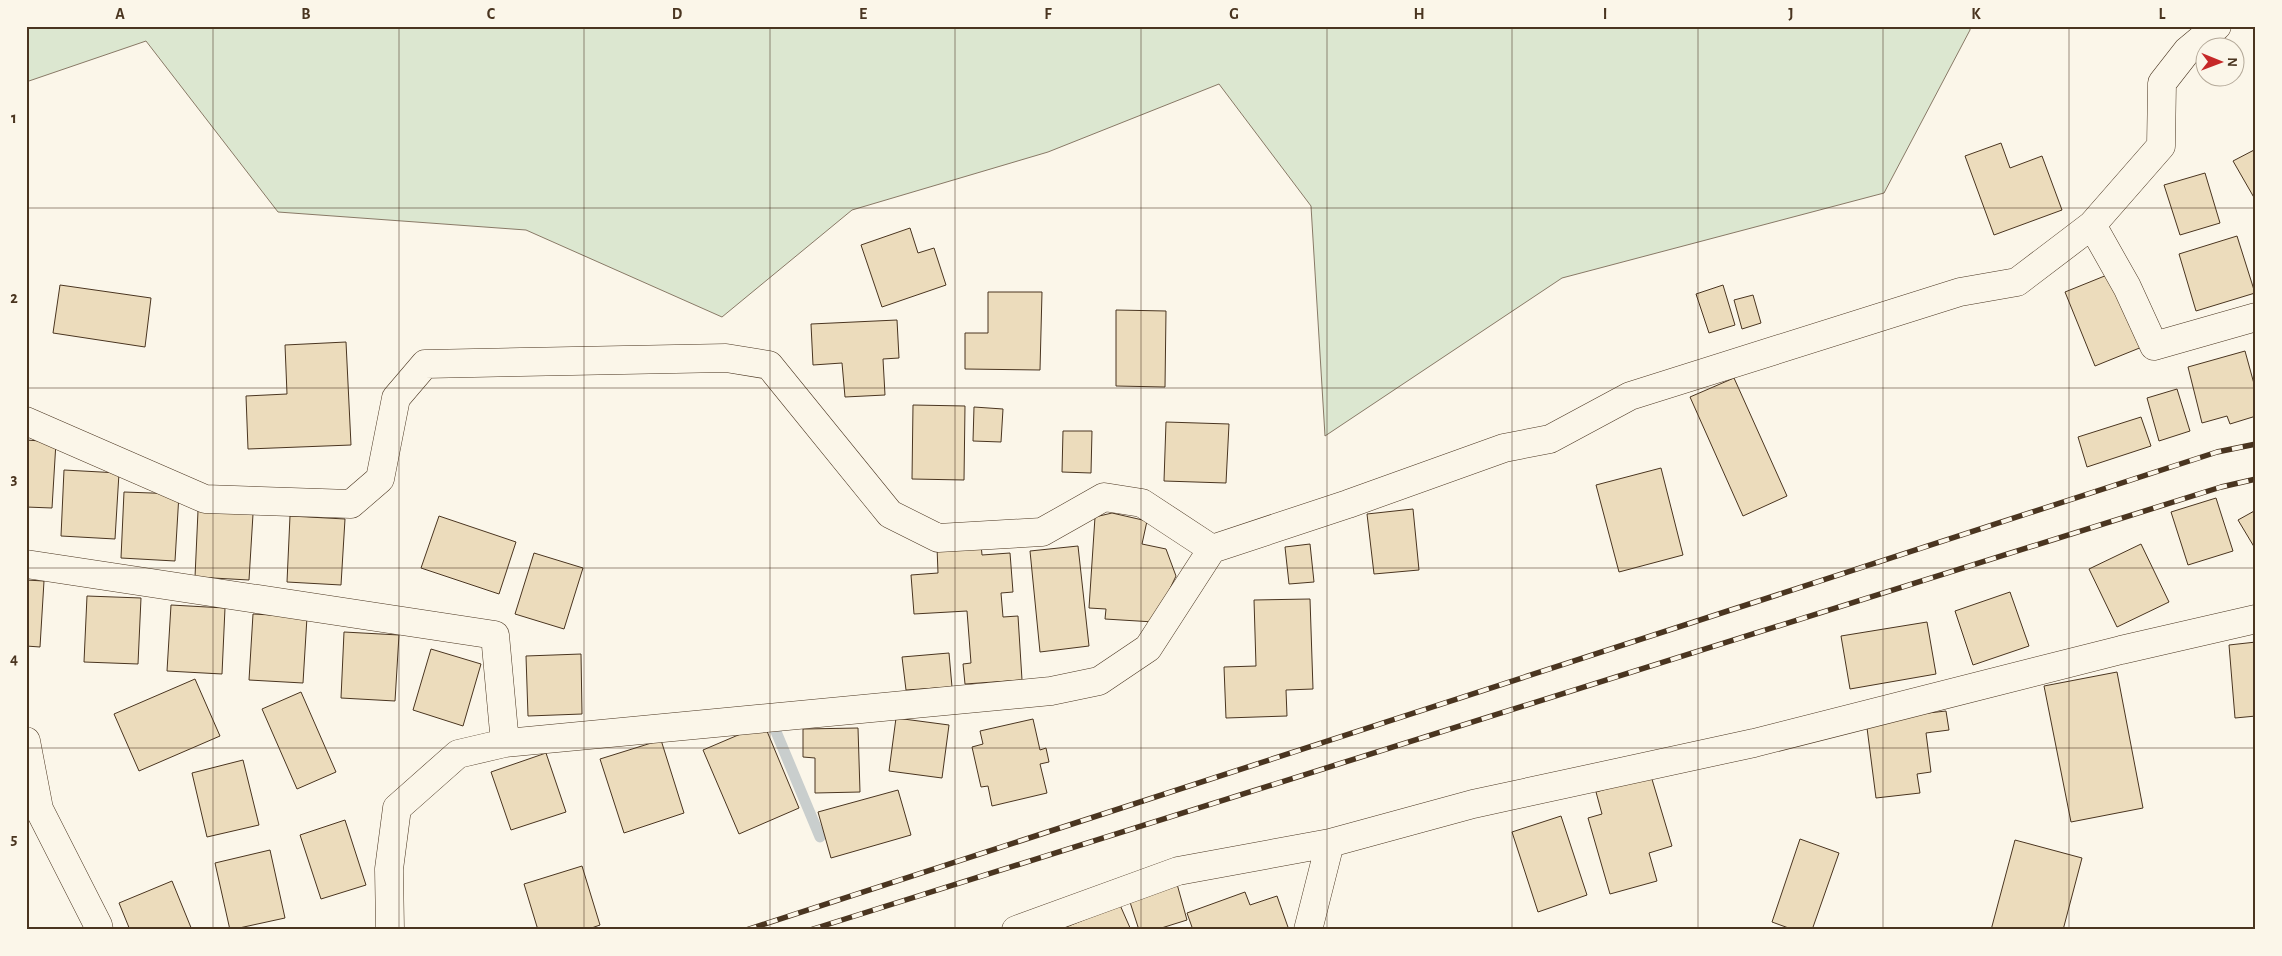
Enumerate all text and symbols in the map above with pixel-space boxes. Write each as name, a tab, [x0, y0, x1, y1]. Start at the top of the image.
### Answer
text: A	[115, 6, 125, 22]
text: B	[301, 6, 311, 22]
text: C	[487, 6, 496, 22]
text: D	[672, 6, 683, 22]
text: E	[859, 6, 867, 22]
text: F	[1044, 6, 1052, 22]
text: G	[1229, 6, 1239, 22]
text: H	[1413, 6, 1425, 22]
text: I	[1603, 6, 1607, 22]
text: J	[1788, 6, 1794, 22]
text: K	[1971, 6, 1981, 22]
text: L	[2159, 6, 2166, 22]
north arrow	[2194, 38, 2244, 88]
text: N	[2225, 57, 2239, 67]
text: 1	[11, 110, 17, 126]
text: 2	[10, 290, 18, 306]
text: 3	[11, 471, 18, 487]
text: 4	[10, 651, 18, 667]
text: 5	[11, 831, 18, 847]

